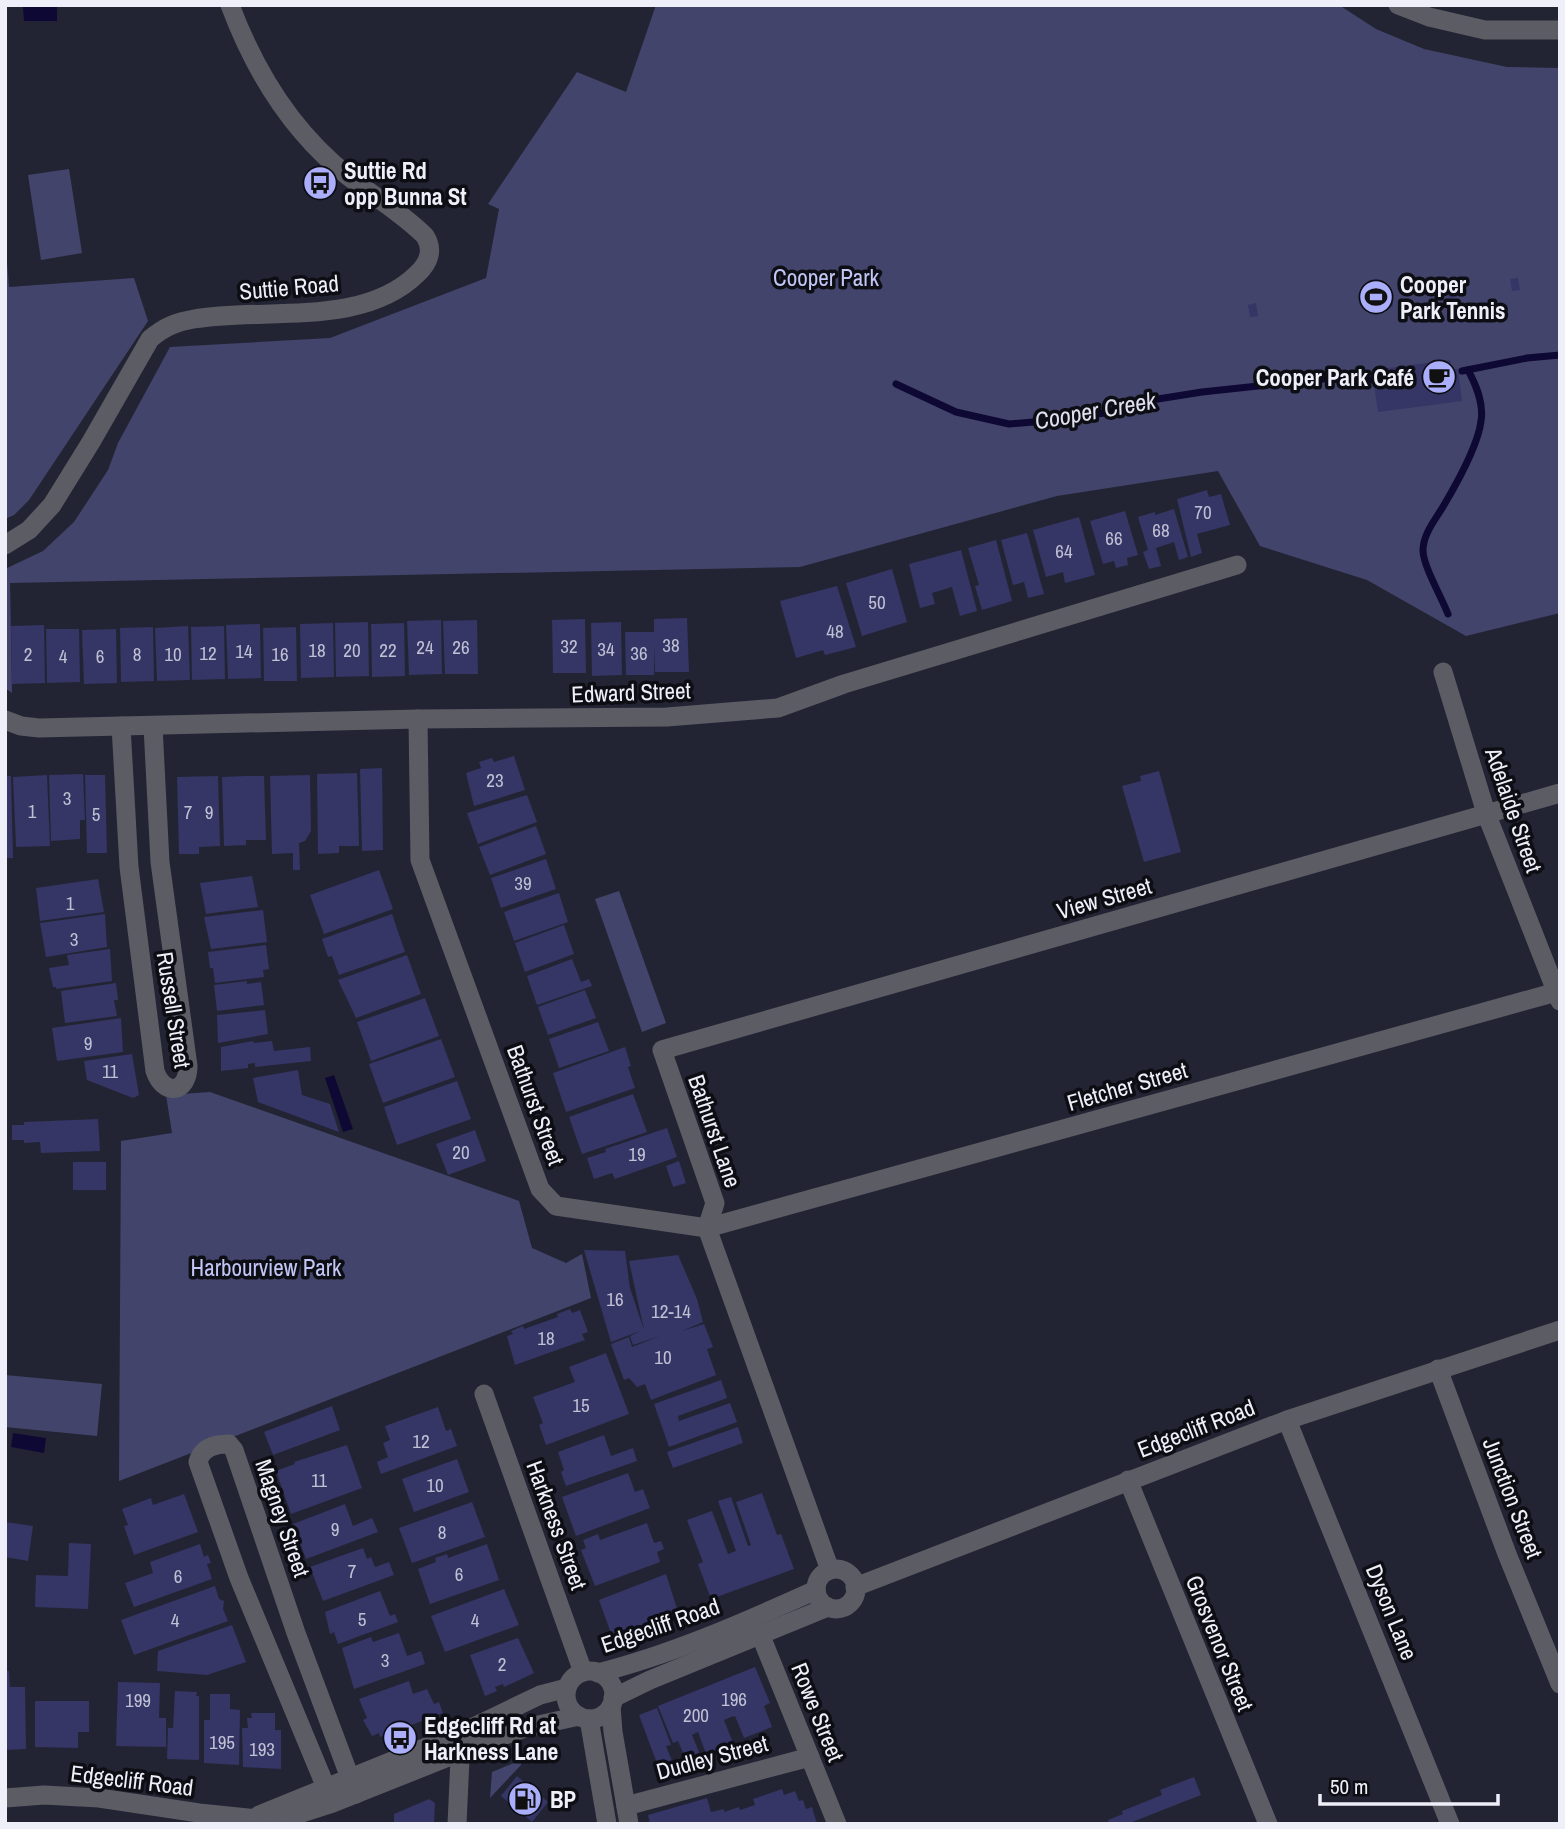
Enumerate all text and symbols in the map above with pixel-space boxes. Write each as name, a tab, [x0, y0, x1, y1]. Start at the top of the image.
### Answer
place label: Suttie Rd opp Bunna St	[344, 155, 467, 212]
bus stop icon: Suttie Rd opp Bunna St	[301, 164, 339, 202]
park label: Cooper Park	[773, 262, 880, 293]
street label: Suttie Road	[238, 267, 340, 307]
place label: Cooper Park Tennis	[1400, 269, 1506, 326]
sports icon: Cooper Park Tennis	[1357, 278, 1395, 316]
cafe icon: Cooper Park Café	[1420, 358, 1458, 396]
place label: Cooper Park Café	[1256, 362, 1414, 393]
water label: Cooper Creek	[1032, 383, 1159, 436]
house number: 70	[1194, 499, 1212, 525]
house number: 68	[1152, 517, 1170, 543]
house number: 66	[1105, 525, 1123, 551]
house number: 64	[1055, 538, 1073, 564]
house number: 50	[868, 589, 886, 615]
house number: 48	[826, 618, 844, 644]
house number: 38	[662, 632, 680, 658]
house number: 32	[560, 633, 578, 659]
house number: 24	[416, 634, 434, 660]
house number: 26	[452, 634, 470, 660]
house number: 34	[597, 636, 615, 662]
house number: 18	[308, 637, 326, 663]
house number: 20	[343, 637, 361, 663]
house number: 22	[379, 637, 397, 663]
house number: 14	[235, 638, 253, 664]
house number: 12	[199, 640, 217, 666]
house number: 36	[630, 640, 648, 666]
house number: 2	[24, 641, 32, 667]
house number: 8	[133, 641, 141, 667]
house number: 10	[164, 641, 182, 667]
house number: 16	[271, 641, 289, 667]
house number: 4	[59, 643, 68, 669]
house number: 6	[96, 643, 104, 669]
street label: Edward Street	[571, 674, 691, 710]
street label: Adelaide Street	[1478, 743, 1550, 877]
house number: 23	[486, 767, 504, 793]
house number: 3	[63, 785, 71, 811]
house number: 1	[28, 798, 37, 824]
house number: 7	[184, 799, 193, 825]
house number: 9	[205, 799, 213, 825]
house number: 5	[92, 801, 101, 827]
house number: 39	[514, 870, 532, 896]
street label: View Street	[1053, 870, 1155, 926]
house number: 1	[66, 890, 75, 916]
house number: 3	[70, 926, 78, 952]
street label: Russell Street	[150, 950, 198, 1070]
house number: 9	[84, 1030, 92, 1056]
street label: Bathurst Street	[500, 1041, 572, 1169]
street label: Fletcher Street	[1063, 1054, 1191, 1118]
house number: 11	[102, 1058, 118, 1084]
street label: Bathurst Lane	[681, 1070, 749, 1192]
house number: 20	[452, 1139, 470, 1165]
house number: 19	[628, 1141, 646, 1167]
park label: Harbourview Park	[191, 1252, 342, 1283]
house number: 16	[606, 1286, 624, 1312]
house number: 12-14	[651, 1298, 691, 1324]
house number: 18	[537, 1325, 555, 1351]
house number: 10	[654, 1344, 672, 1370]
street label: Edgecliff Road	[1133, 1391, 1259, 1465]
house number: 15	[572, 1392, 590, 1418]
house number: 12	[412, 1428, 430, 1454]
street label: Junction Street	[1476, 1433, 1550, 1563]
street label: Magney Street	[248, 1455, 318, 1581]
street label: Harkness Street	[519, 1456, 595, 1594]
house number: 11	[311, 1467, 327, 1493]
house number: 10	[426, 1472, 444, 1498]
house number: 9	[331, 1516, 339, 1542]
house number: 8	[438, 1519, 446, 1545]
house number: 7	[348, 1558, 357, 1584]
street label: Dyson Lane	[1359, 1560, 1425, 1664]
house number: 6	[455, 1561, 463, 1587]
house number: 6	[174, 1563, 182, 1589]
street label: Grosvenor Street	[1179, 1571, 1261, 1715]
street label: Edgecliff Road	[597, 1590, 723, 1660]
house number: 5	[358, 1606, 367, 1632]
house number: 4	[171, 1607, 180, 1633]
house number: 4	[471, 1607, 480, 1633]
house number: 3	[381, 1647, 389, 1673]
house number: 2	[498, 1651, 506, 1677]
street label: Rowe Street	[784, 1658, 852, 1766]
house number: 196	[721, 1686, 747, 1712]
house number: 199	[125, 1687, 151, 1713]
house number: 200	[683, 1702, 709, 1728]
place label: Edgecliff Rd at Harkness Lane	[424, 1710, 558, 1767]
bus stop icon: Edgecliff Rd at Harkness Lane	[381, 1719, 419, 1757]
street label: Dudley Street	[653, 1727, 771, 1787]
house number: 195	[209, 1729, 235, 1755]
house number: 193	[249, 1736, 275, 1762]
street label: Edgecliff Road	[69, 1757, 195, 1803]
scale bar	[1320, 1762, 1498, 1806]
text: 50 m	[1330, 1772, 1368, 1801]
fuel station icon: BP	[506, 1780, 544, 1818]
place label: BP	[550, 1784, 576, 1815]

